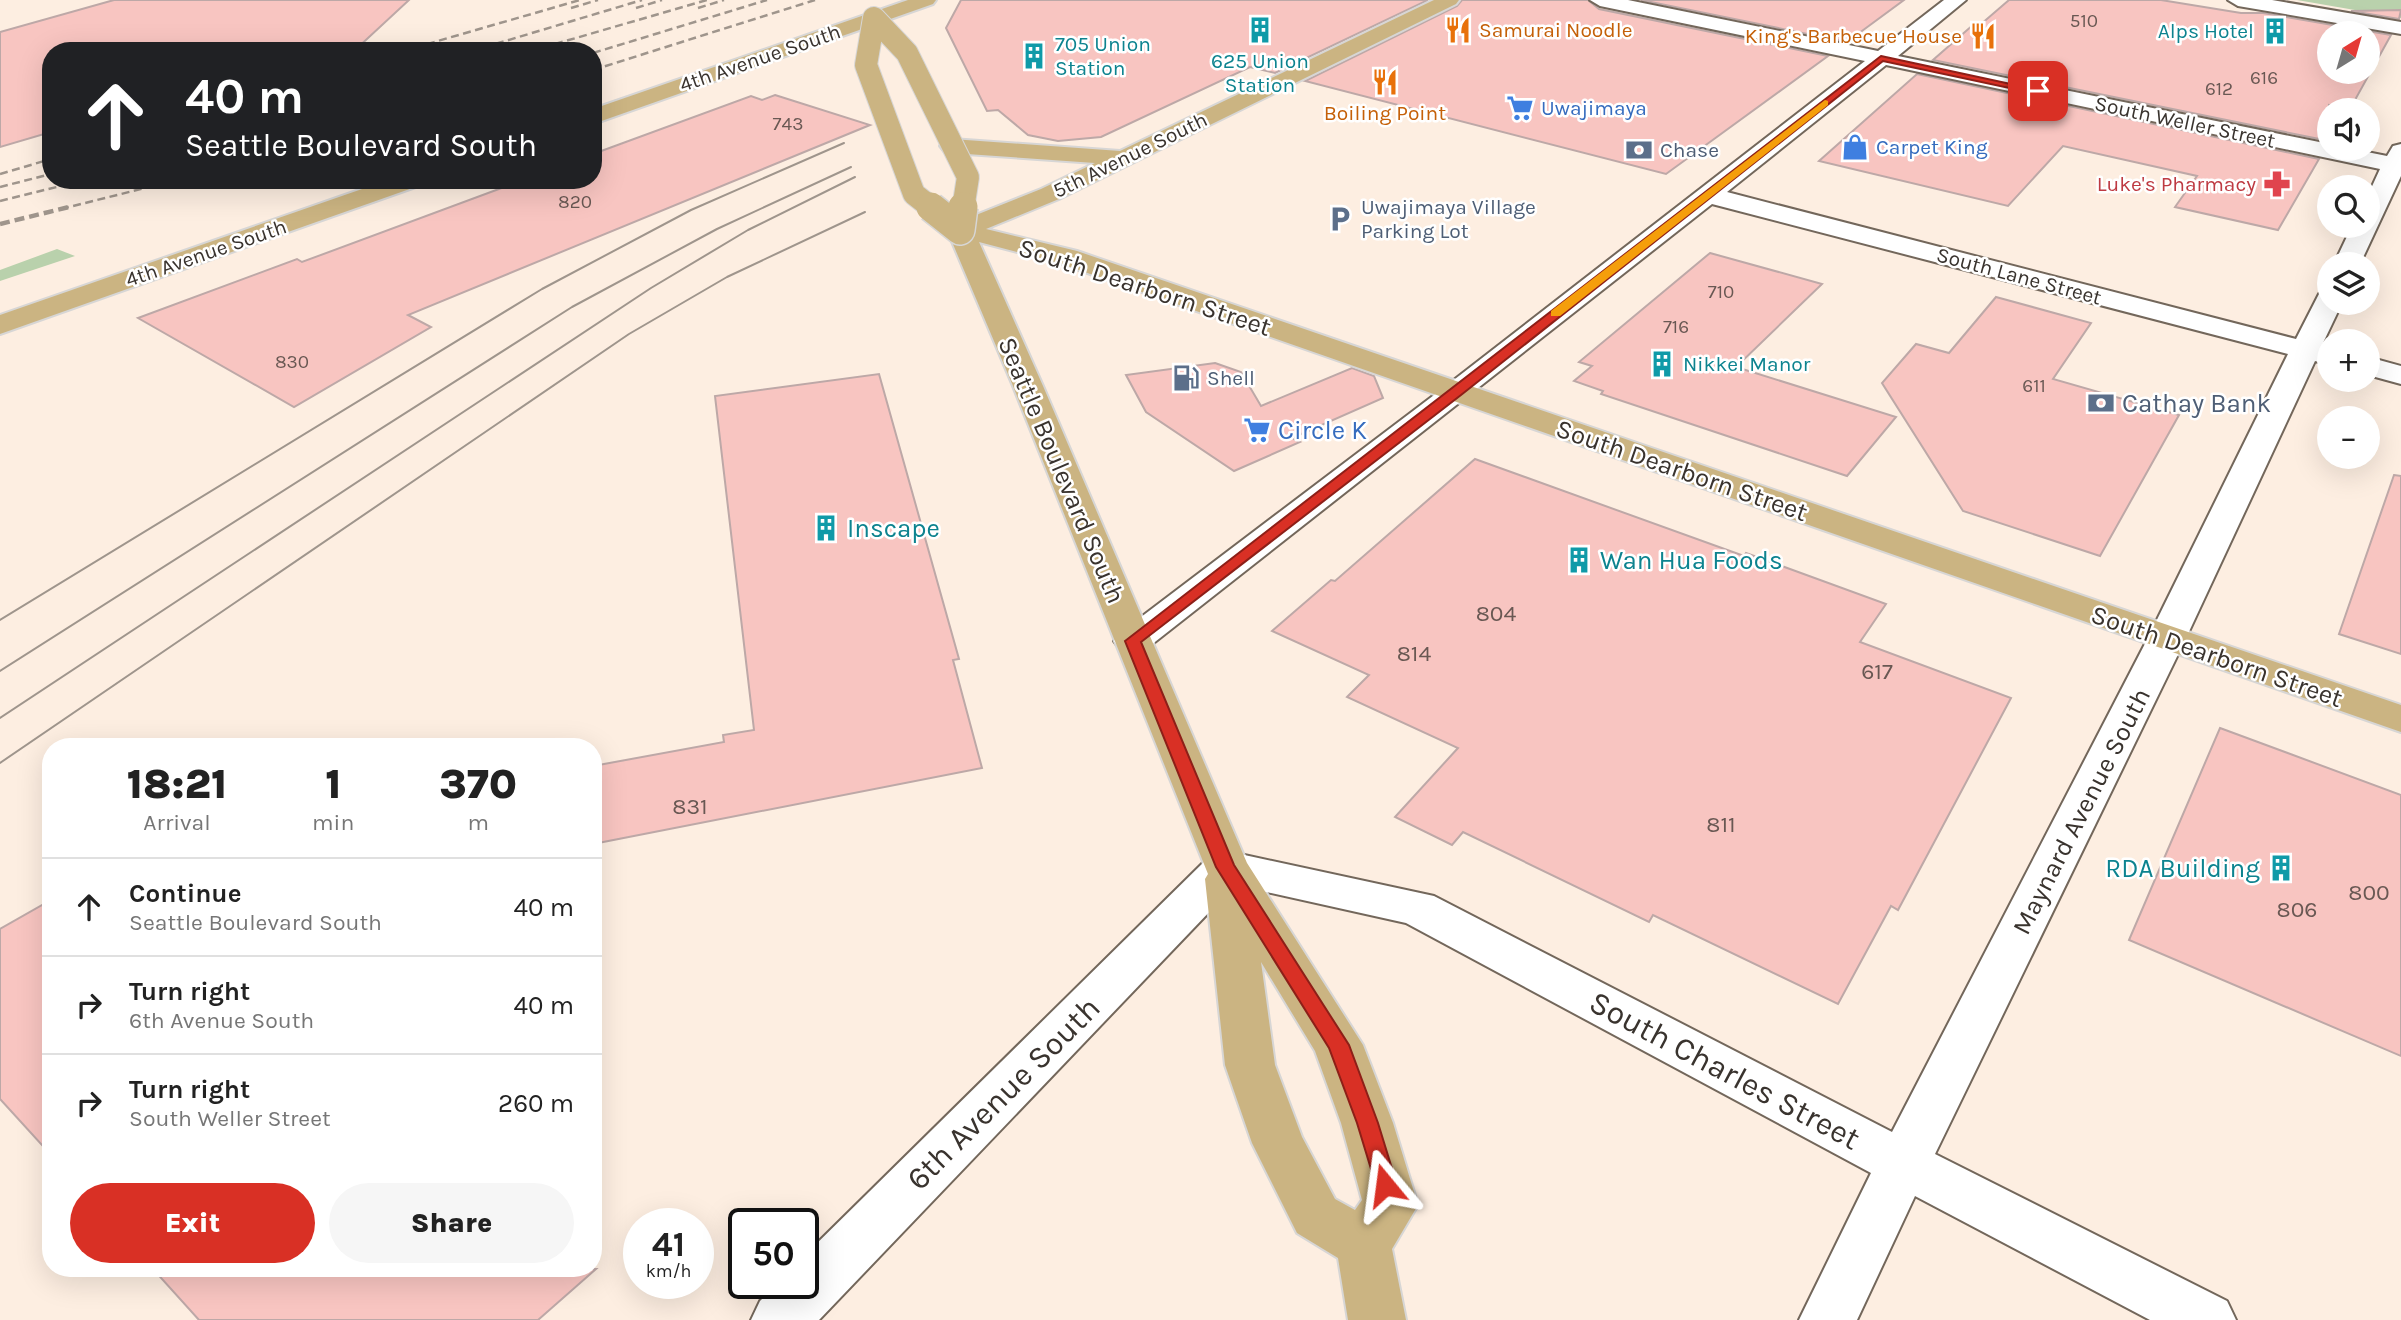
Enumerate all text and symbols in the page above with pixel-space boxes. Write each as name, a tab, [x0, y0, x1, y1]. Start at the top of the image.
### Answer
house number: 510	[2070, 10, 2098, 32]
building icon: 625 Union Station	[1245, 15, 1275, 45]
restaurant icon: Samurai Noodle	[1443, 15, 1473, 45]
building icon: Alps Hotel	[2260, 16, 2290, 46]
place label: Samurai Noodle	[1479, 18, 1632, 42]
street label: 4th Avenue South	[676, 19, 844, 97]
place label: Alps Hotel	[2158, 19, 2254, 43]
restaurant icon: King's Barbecue House	[1968, 21, 1998, 51]
north arrow	[2317, 21, 2380, 84]
map controls	[2317, 21, 2380, 469]
place label: King's Barbecue House	[1745, 24, 1962, 48]
place label: 705 Union Station	[1055, 32, 1151, 80]
building icon: 705 Union Station	[1019, 41, 1049, 71]
place label: 625 Union Station	[1211, 49, 1309, 97]
pin	[2008, 61, 2068, 121]
restaurant icon: Boiling Point	[1370, 67, 1400, 97]
house number: 616	[2250, 67, 2278, 89]
text: 40 m	[185, 68, 304, 125]
icon: ahead	[70, 70, 161, 161]
icon: arrive	[2019, 72, 2057, 110]
house number: 612	[2205, 78, 2233, 100]
street label: South Weller Street	[2092, 91, 2278, 153]
supermarket icon: Uwajimaya	[1505, 93, 1535, 123]
place label: Uwajimaya	[1541, 96, 1647, 120]
button: sound	[2317, 98, 2380, 161]
place label: Boiling Point	[1324, 101, 1446, 125]
street label: 5th Avenue South	[1049, 107, 1211, 203]
house number: 743	[773, 113, 803, 135]
text: Seattle Boulevard South	[185, 127, 537, 164]
shop icon: Carpet King	[1840, 132, 1870, 162]
bank icon: Chase	[1624, 135, 1654, 165]
place label: Carpet King	[1876, 135, 1988, 159]
place label: Chase	[1660, 138, 1719, 162]
pharmacy icon: Luke's Pharmacy	[2262, 169, 2292, 199]
place label: Luke's Pharmacy	[2097, 172, 2256, 196]
button: search	[2317, 175, 2380, 238]
house number: 820	[558, 191, 592, 213]
place label: Uwajimaya Village Parking Lot	[1361, 195, 1536, 243]
parking icon: Uwajimaya Village Parking Lot	[1325, 204, 1355, 234]
street label: 4th Avenue South	[122, 214, 290, 292]
street label: South Dearborn Street	[1015, 232, 1275, 343]
street label: South Lane Street	[1934, 242, 2104, 310]
button: layers	[2317, 252, 2380, 315]
house number: 710	[1708, 281, 1734, 303]
house number: 716	[1663, 316, 1689, 338]
button: +	[2317, 329, 2380, 392]
street label: Seattle Boulevard South	[991, 333, 1132, 608]
building icon: Nikkei Manor	[1647, 349, 1677, 379]
house number: 830	[275, 351, 309, 373]
place label: Nikkei Manor	[1683, 352, 1811, 376]
fuel station icon: Shell	[1171, 363, 1201, 393]
place label: Shell	[1207, 366, 1255, 390]
house number: 611	[2022, 375, 2046, 397]
bank icon: Cathay Bank	[2086, 388, 2116, 418]
place label: Cathay Bank	[2122, 388, 2271, 419]
button: −	[2317, 406, 2380, 469]
street label: South Dearborn Street	[1552, 413, 1812, 528]
supermarket icon: Circle K	[1242, 415, 1272, 445]
place label: Circle K	[1278, 415, 1367, 446]
building icon: Inscape	[811, 513, 841, 543]
place label: Inscape	[847, 513, 940, 544]
building icon: Wan Hua Foods	[1564, 545, 1594, 575]
place label: Wan Hua Foods	[1600, 545, 1783, 576]
street label: South Dearborn Street	[2087, 599, 2347, 714]
house number: 804	[1476, 600, 1516, 627]
house number: 814	[1397, 640, 1431, 667]
house number: 617	[1861, 658, 1893, 685]
street label: Maynard Avenue South	[2006, 683, 2157, 940]
text: 18:21	[127, 759, 227, 809]
text: 1	[325, 759, 341, 809]
text: 370	[439, 759, 517, 809]
house number: 831	[672, 793, 708, 820]
text: Arrival	[143, 809, 211, 836]
text: min	[312, 809, 354, 836]
text: m	[467, 809, 489, 836]
house number: 811	[1706, 811, 1736, 838]
place label: RDA Building	[2105, 853, 2260, 884]
building icon: RDA Building	[2266, 853, 2296, 883]
text: Continue	[129, 878, 241, 909]
house number: 800	[2348, 879, 2390, 906]
icon: ahead	[70, 888, 108, 926]
text: 40 m	[514, 892, 574, 923]
house number: 806	[2277, 896, 2317, 923]
text: Seattle Boulevard South	[129, 909, 382, 936]
text: Turn right	[129, 976, 250, 1007]
street label: South Charles Street	[1583, 983, 1866, 1157]
icon: right	[70, 986, 108, 1024]
street label: 6th Avenue South	[899, 989, 1108, 1198]
text: 40 m	[514, 990, 574, 1021]
text: 6th Avenue South	[129, 1007, 314, 1034]
text: Turn right	[129, 1074, 250, 1105]
icon: right	[70, 1084, 108, 1122]
text: 260 m	[498, 1088, 574, 1119]
text: South Weller Street	[129, 1105, 331, 1132]
position arrow	[1348, 1148, 1422, 1222]
button: Exit	[70, 1183, 315, 1263]
button: Share	[329, 1183, 574, 1263]
speed limit sign: 50	[728, 1208, 819, 1299]
text: 41	[652, 1224, 685, 1265]
text: km/h	[646, 1260, 691, 1282]

